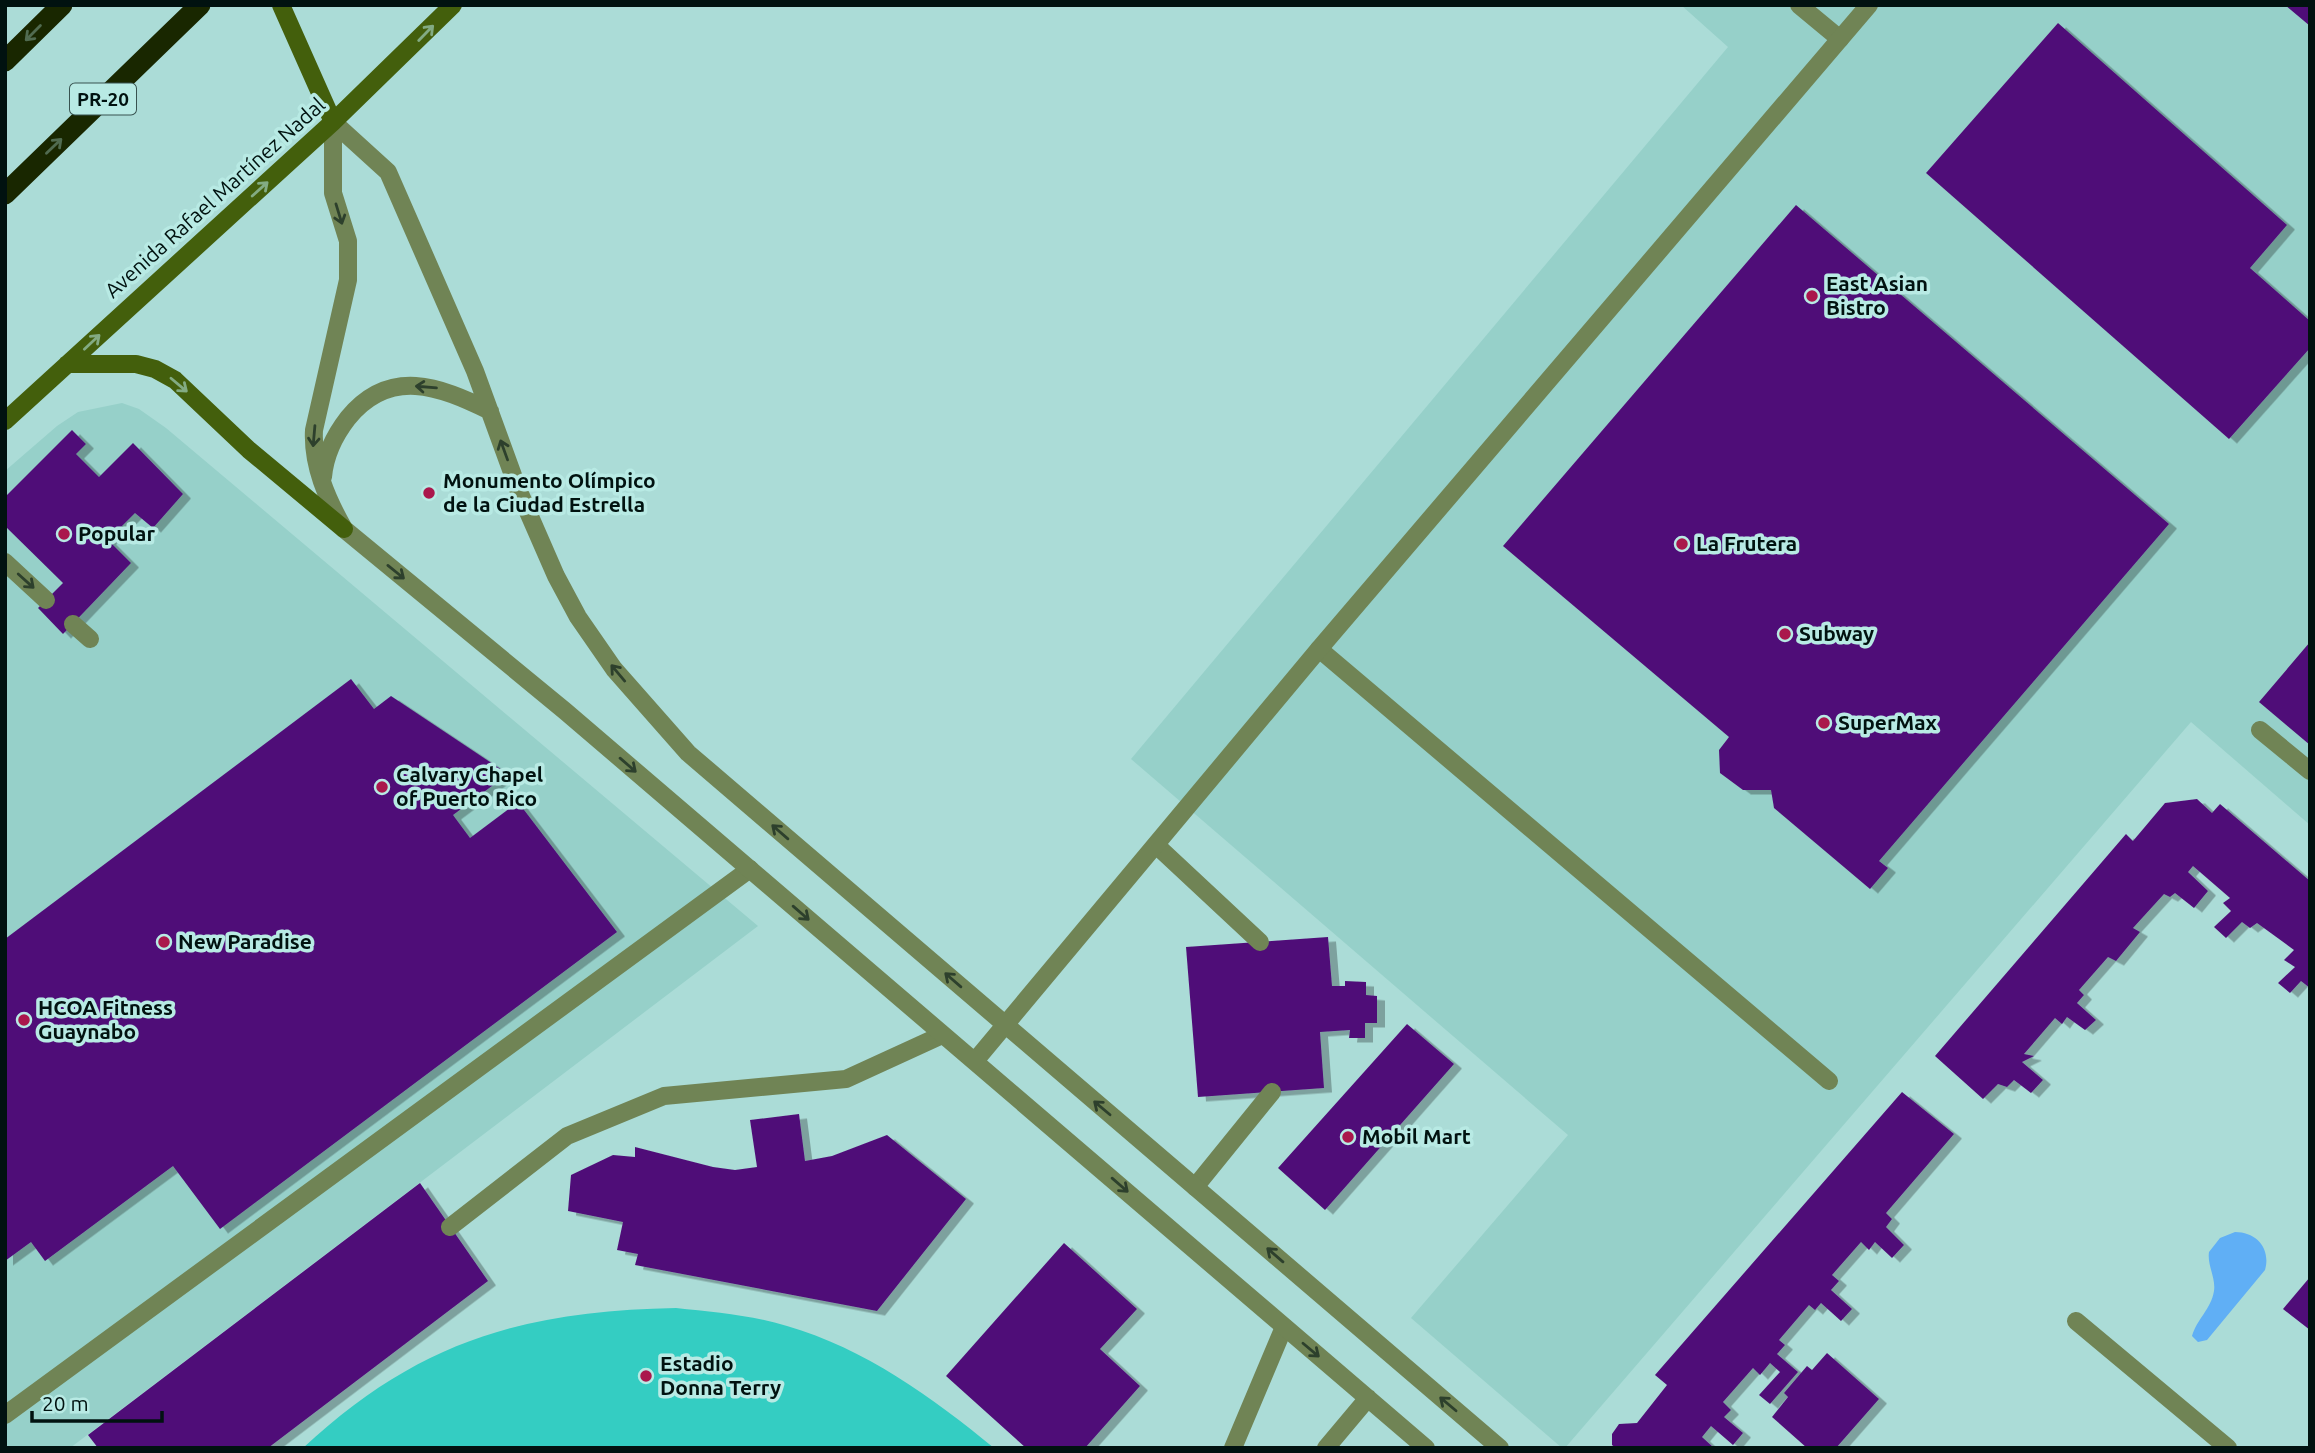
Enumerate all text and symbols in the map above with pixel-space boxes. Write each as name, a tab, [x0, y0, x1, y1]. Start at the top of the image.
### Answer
one-way arrow	[25, 25, 42, 42]
one-way arrow	[418, 25, 435, 42]
road number: PR-20	[70, 83, 136, 114]
street label: Avenida Rafael Martínez Nadal	[99, 92, 329, 302]
one-way arrow	[46, 138, 63, 155]
one-way arrow	[251, 180, 268, 197]
one-way arrow	[333, 203, 346, 225]
place label: East Asian Bistro	[1826, 271, 1928, 319]
marker: East Asian Bistro	[1804, 288, 1820, 304]
one-way arrow	[83, 333, 100, 350]
one-way arrow	[170, 377, 188, 393]
one-way arrow	[416, 380, 438, 393]
one-way arrow	[308, 424, 321, 447]
one-way arrow	[497, 440, 509, 462]
place label: Monumento Olímpico de la Ciudad Estrella	[443, 468, 656, 516]
marker: Monumento Olímpico de la Ciudad Estrella	[421, 485, 437, 501]
place label: Popular	[78, 521, 156, 545]
marker: Popular	[56, 526, 72, 542]
place label: La Frutera	[1696, 531, 1797, 555]
marker: La Frutera	[1674, 536, 1690, 552]
one-way arrow	[387, 564, 405, 580]
one-way arrow	[17, 573, 35, 589]
place label: Subway	[1799, 621, 1874, 645]
marker: Subway	[1777, 626, 1793, 642]
one-way arrow	[610, 665, 626, 683]
place label: SuperMax	[1838, 710, 1938, 734]
marker: SuperMax	[1816, 715, 1832, 731]
one-way arrow	[619, 757, 637, 773]
place label: Calvary Chapel of Puerto Rico	[396, 762, 543, 810]
marker: Calvary Chapel of Puerto Rico	[374, 779, 390, 795]
one-way arrow	[772, 824, 790, 840]
one-way arrow	[791, 905, 809, 921]
place label: New Paradise	[178, 929, 312, 953]
marker: New Paradise	[156, 934, 172, 950]
one-way arrow	[944, 972, 962, 988]
place label: HCOA Fitness Guaynabo	[38, 995, 173, 1043]
marker: HCOA Fitness Guaynabo	[16, 1012, 32, 1028]
one-way arrow	[1093, 1100, 1111, 1116]
place label: Mobil Mart	[1362, 1124, 1471, 1148]
marker: Mobil Mart	[1340, 1129, 1356, 1145]
one-way arrow	[1111, 1177, 1129, 1193]
one-way arrow	[1266, 1248, 1284, 1264]
one-way arrow	[1302, 1342, 1320, 1358]
place label: Estadio Donna Terry	[660, 1351, 781, 1399]
marker: Estadio Donna Terry	[638, 1368, 654, 1384]
scale bar	[32, 1380, 161, 1424]
text: 20 m	[42, 1391, 89, 1415]
one-way arrow	[1439, 1396, 1457, 1412]

